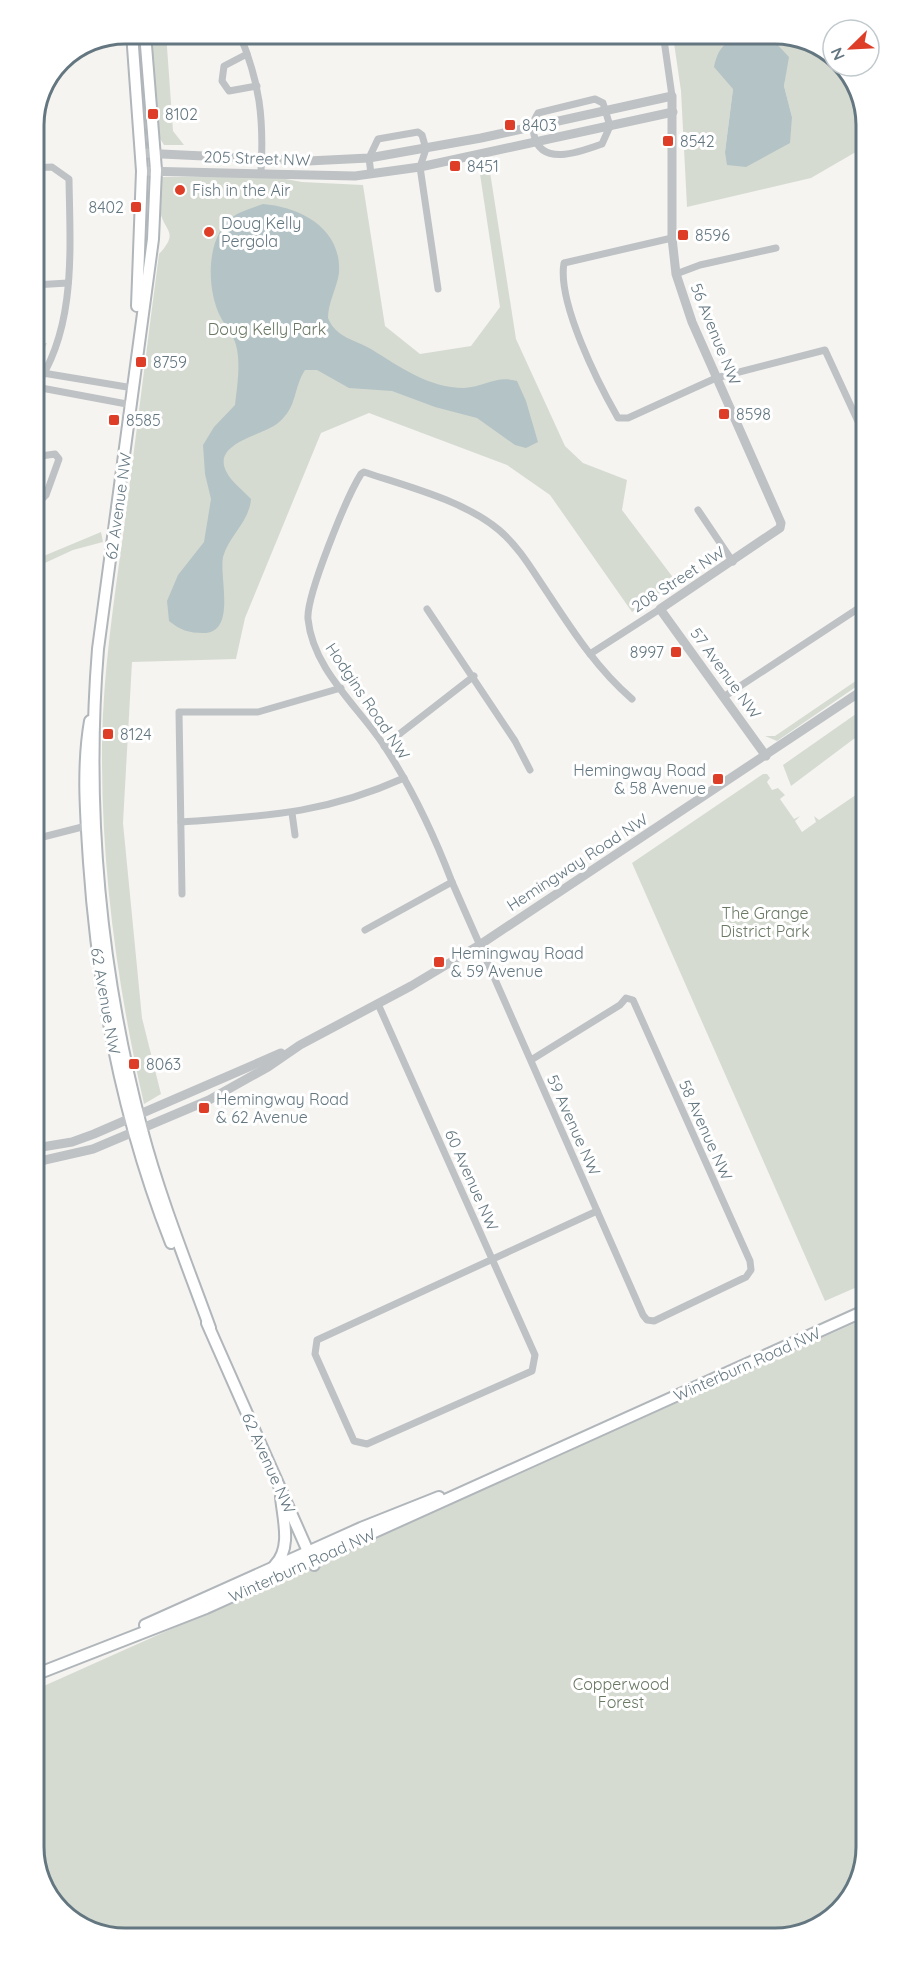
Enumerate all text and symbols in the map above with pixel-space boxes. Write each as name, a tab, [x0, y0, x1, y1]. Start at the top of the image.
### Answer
north arrow	[821, 18, 881, 78]
text: N	[826, 45, 849, 64]
place label: 8102	[165, 104, 198, 124]
marker: 8102	[146, 107, 160, 121]
place label: 8403	[522, 115, 557, 135]
marker: 8403	[503, 118, 517, 132]
place label: 8542	[680, 131, 715, 151]
marker: 8542	[661, 134, 675, 148]
street label: 205 Street NW	[203, 146, 311, 170]
place label: 8451	[467, 156, 499, 176]
marker: 8451	[448, 159, 462, 173]
place label: Fish in the Air	[192, 180, 290, 200]
marker: Fish in the Air	[173, 183, 187, 197]
place label: 8402	[89, 197, 124, 217]
marker: 8402	[129, 200, 143, 214]
place label: Doug Kelly Pergola	[221, 213, 301, 251]
marker: Doug Kelly Pergola	[202, 225, 216, 239]
place label: 8596	[695, 225, 730, 245]
marker: 8596	[676, 228, 690, 242]
street label: 56 Avenue NW	[687, 280, 745, 388]
park label: Doug Kelly Park	[208, 319, 326, 339]
place label: 8759	[153, 352, 187, 372]
marker: 8759	[134, 355, 148, 369]
place label: 8598	[736, 404, 771, 424]
marker: 8598	[717, 407, 731, 421]
place label: 8585	[126, 410, 161, 430]
marker: 8585	[107, 413, 121, 427]
street label: 62 Avenue NW	[101, 451, 135, 561]
street label: 208 Street NW	[628, 542, 728, 616]
street label: 57 Avenue NW	[686, 624, 766, 722]
street label: Hodgins Road NW	[322, 639, 414, 763]
place label: 8997	[630, 642, 664, 662]
marker: 8997	[669, 645, 683, 659]
place label: 8124	[120, 724, 152, 744]
marker: 8124	[101, 727, 115, 741]
place label: Hemingway Road & 58 Avenue	[573, 760, 706, 798]
marker: Hemingway Road & 58 Avenue	[711, 772, 725, 786]
street label: Hemingway Road NW	[503, 809, 651, 915]
park label: The Grange District Park	[720, 903, 810, 941]
place label: Hemingway Road & 59 Avenue	[451, 943, 584, 981]
street label: 62 Avenue NW	[87, 946, 125, 1056]
marker: Hemingway Road & 59 Avenue	[432, 955, 446, 969]
place label: 8063	[146, 1054, 181, 1074]
marker: 8063	[127, 1057, 141, 1071]
street label: 59 Avenue NW	[543, 1072, 605, 1178]
street label: 58 Avenue NW	[675, 1077, 737, 1183]
place label: Hemingway Road & 62 Avenue	[216, 1089, 349, 1127]
marker: Hemingway Road & 62 Avenue	[197, 1101, 211, 1115]
street label: 60 Avenue NW	[441, 1126, 503, 1234]
street label: Winterburn Road NW	[671, 1323, 823, 1405]
street label: 62 Avenue NW	[238, 1410, 300, 1516]
street label: Winterburn Road NW	[226, 1524, 378, 1606]
park label: Copperwood Forest	[573, 1674, 669, 1712]

